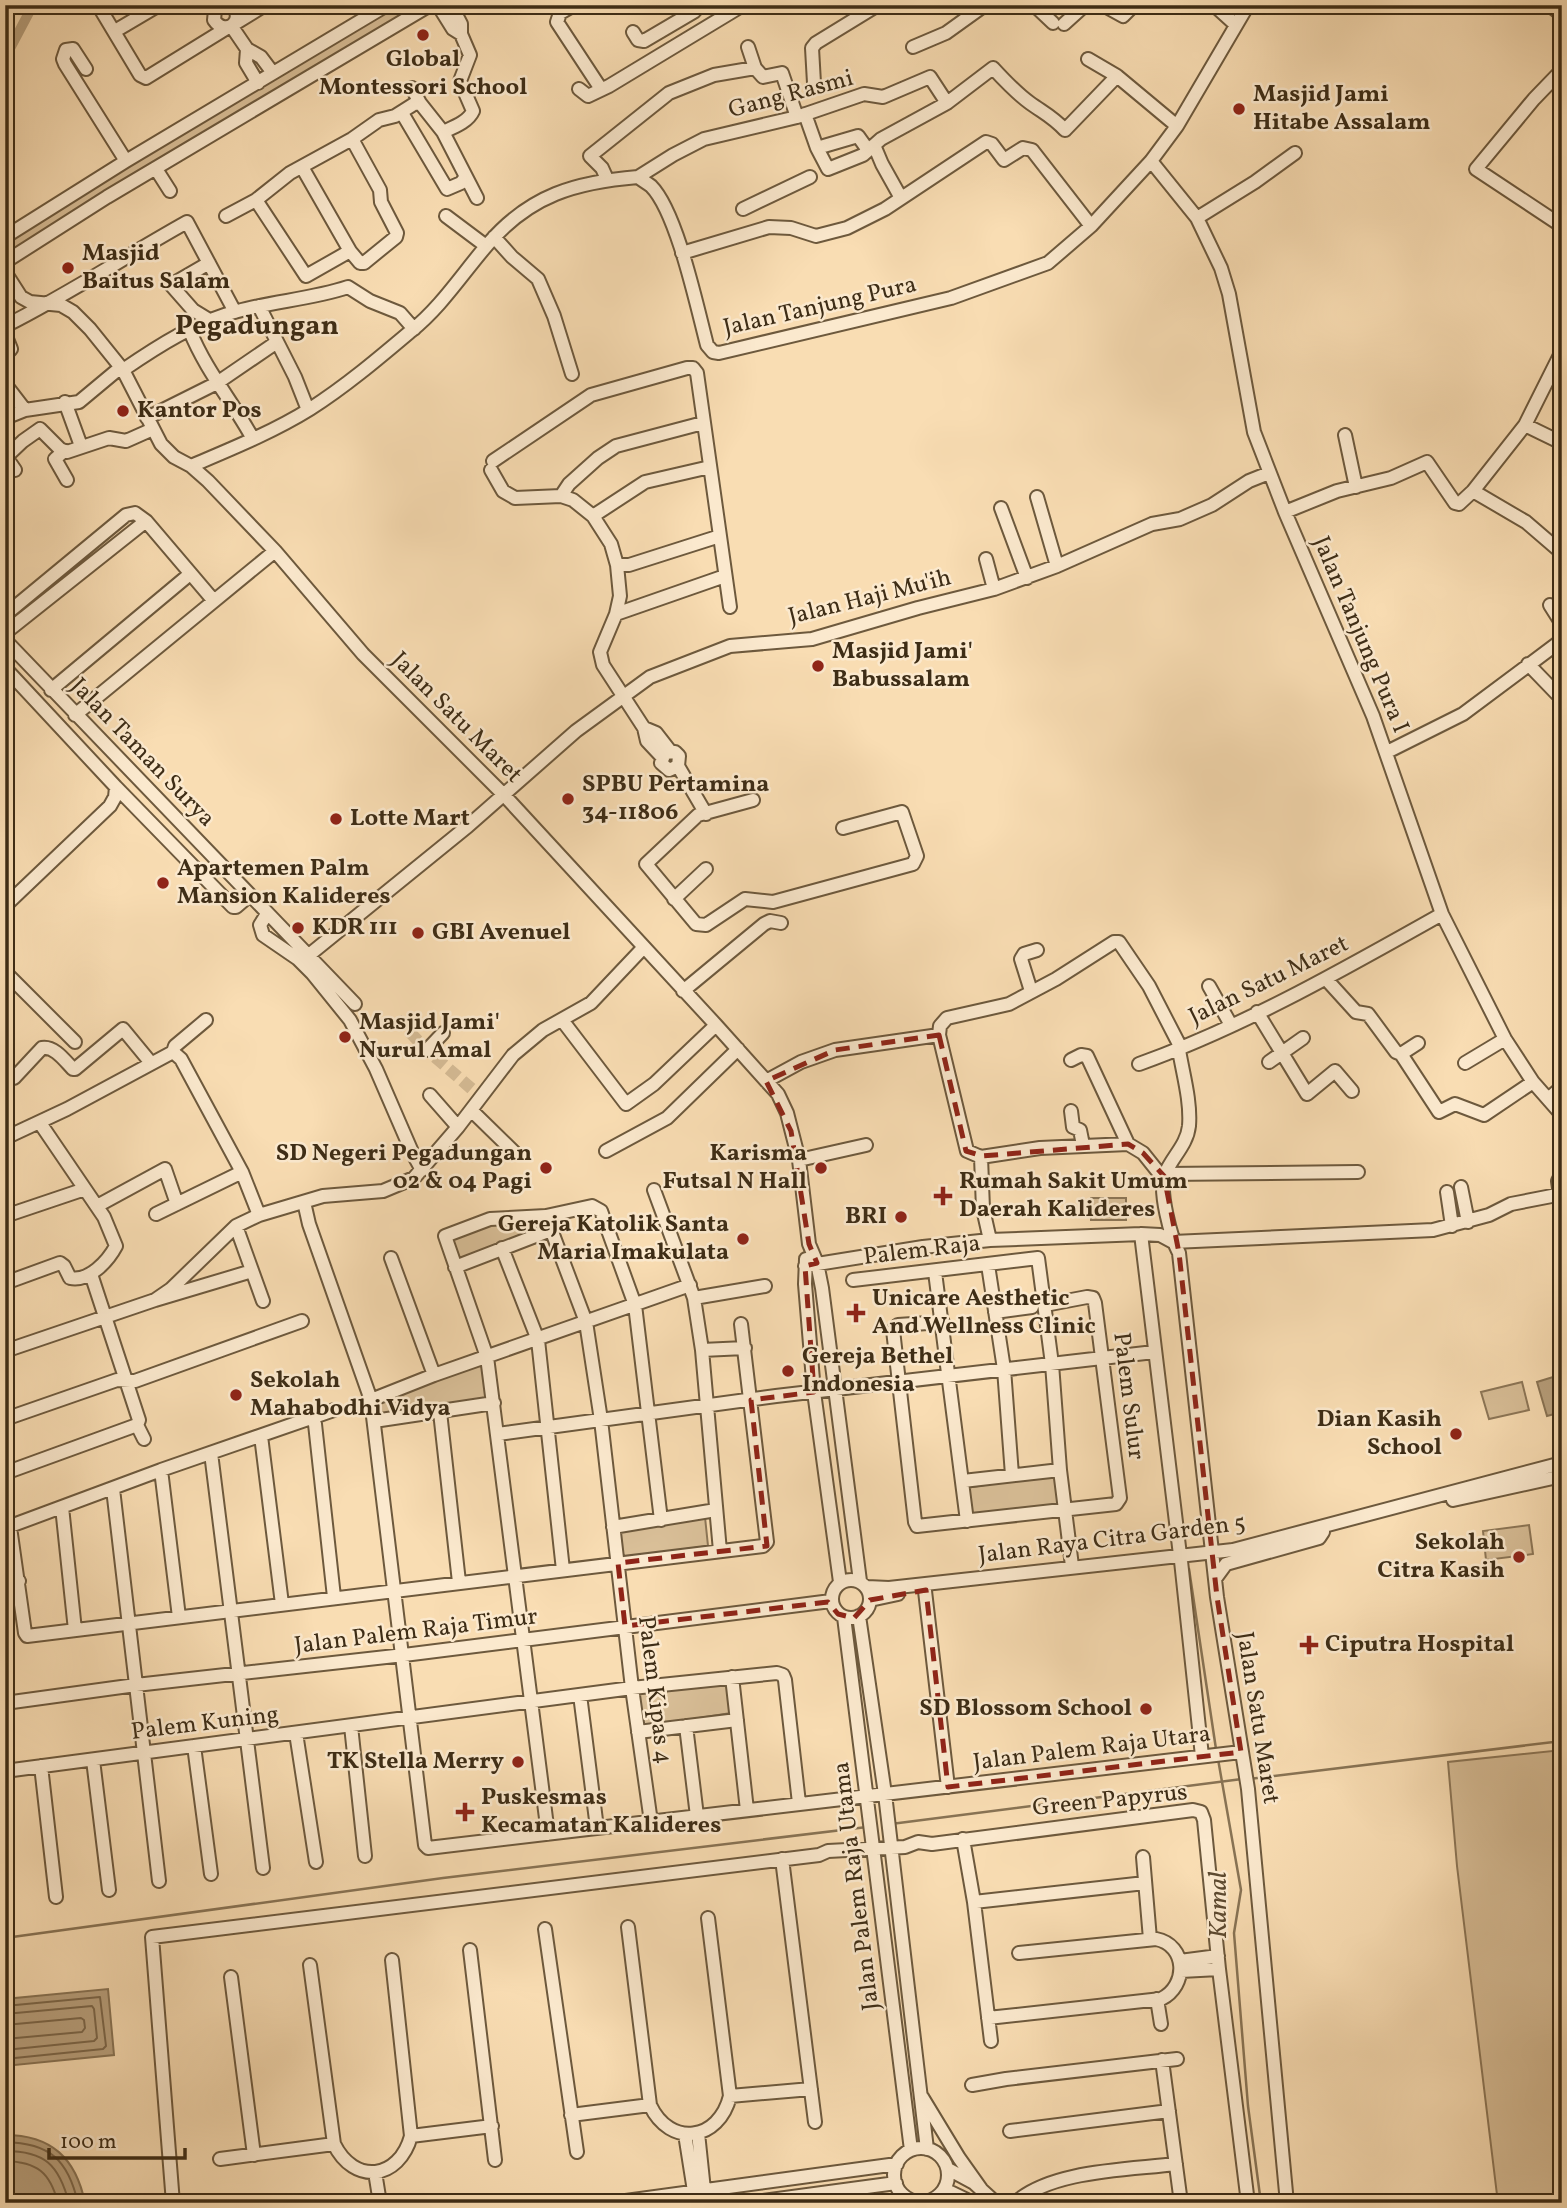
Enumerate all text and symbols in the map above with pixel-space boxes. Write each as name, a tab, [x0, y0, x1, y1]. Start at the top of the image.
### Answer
marker: Global Montessori School	[415, 27, 431, 43]
place label: Global Montessori School	[319, 43, 527, 105]
street label: Gang Rasmi	[725, 62, 857, 128]
place label: Masjid Jami Hitabe Assalam	[1253, 78, 1431, 140]
marker: Masjid Jami Hitabe Assalam	[1231, 101, 1247, 117]
place label: Masjid Baitus Salam	[82, 237, 230, 299]
marker: Masjid Baitus Salam	[60, 260, 76, 276]
street label: Jalan Tanjung Pura	[720, 268, 920, 346]
district label: Pegadungan	[175, 307, 339, 346]
place label: Kantor Pos	[137, 394, 262, 428]
marker: Kantor Pos	[115, 403, 131, 419]
street label: Jalan Tanjung Pura I	[1303, 531, 1417, 739]
street label: Jalan Haji Mu'ih	[785, 561, 955, 635]
place label: Masjid Jami' Babussalam	[832, 635, 973, 697]
street label: Jalan Satu Maret	[383, 645, 529, 791]
marker: Masjid Jami' Babussalam	[810, 658, 826, 674]
street label: Jalan Taman Surya	[62, 671, 222, 835]
place label: SPBU Pertamina 34-11806	[582, 768, 769, 830]
marker: SPBU Pertamina 34-11806	[560, 791, 576, 807]
place label: Lotte Mart	[350, 802, 470, 836]
marker: Lotte Mart	[328, 811, 344, 827]
place label: Apartemen Palm Mansion Kalideres	[177, 852, 391, 914]
marker: Apartemen Palm Mansion Kalideres	[155, 875, 171, 891]
place label: KDR 111	[312, 911, 398, 945]
place label: GBI Avenuel	[432, 916, 570, 950]
marker: KDR 111	[290, 920, 306, 936]
marker: GBI Avenuel	[410, 925, 426, 941]
street label: Jalan Satu Maret	[1183, 928, 1355, 1034]
place label: Masjid Jami' Nurul Amal	[359, 1006, 500, 1068]
marker: Masjid Jami' Nurul Amal	[337, 1029, 353, 1045]
place label: SD Negeri Pegadungan 02 & 04 Pagi	[276, 1137, 532, 1199]
place label: Karisma Futsal N Hall	[663, 1137, 807, 1199]
marker: SD Negeri Pegadungan 02 & 04 Pagi	[538, 1160, 554, 1176]
marker: Karisma Futsal N Hall	[813, 1160, 829, 1176]
place label: Rumah Sakit Umum Daerah Kalideres	[959, 1165, 1188, 1227]
marker: Rumah Sakit Umum Daerah Kalideres	[933, 1186, 953, 1206]
place label: BRI	[845, 1200, 887, 1234]
place label: Gereja Katolik Santa Maria Imakulata	[498, 1208, 729, 1270]
marker: BRI	[893, 1209, 909, 1225]
street label: Palem Raja	[862, 1227, 982, 1275]
marker: Gereja Katolik Santa Maria Imakulata	[735, 1231, 751, 1247]
place label: Unicare Aesthetic And Wellness Clinic	[872, 1282, 1096, 1344]
marker: Unicare Aesthetic And Wellness Clinic	[846, 1303, 866, 1323]
street label: Palem Sulur	[1103, 1330, 1153, 1462]
place label: Gereja Bethel Indonesia	[802, 1340, 953, 1402]
marker: Gereja Bethel Indonesia	[780, 1363, 796, 1379]
place label: Sekolah Mahabodhi Vidya	[250, 1364, 451, 1426]
marker: Sekolah Mahabodhi Vidya	[228, 1387, 244, 1403]
place label: Dian Kasih School	[1317, 1403, 1442, 1465]
marker: Dian Kasih School	[1448, 1426, 1464, 1442]
street label: Jalan Raya Citra Garden 5	[977, 1507, 1247, 1573]
place label: Sekolah Citra Kasih	[1377, 1526, 1505, 1588]
marker: Sekolah Citra Kasih	[1511, 1549, 1527, 1565]
street label: Jalan Palem Raja Timur	[292, 1600, 540, 1664]
street label: Palem Kipas 4	[628, 1614, 680, 1766]
place label: Ciputra Hospital	[1325, 1628, 1514, 1662]
street label: Jalan Satu Maret	[1227, 1629, 1287, 1807]
marker: Ciputra Hospital	[1299, 1635, 1319, 1655]
place label: SD Blossom School	[919, 1692, 1132, 1726]
street label: Palem Kuning	[129, 1698, 281, 1750]
marker: SD Blossom School	[1138, 1701, 1154, 1717]
street label: Jalan Palem Raja Utara	[971, 1718, 1213, 1780]
place label: TK Stella Merry	[327, 1745, 505, 1779]
marker: TK Stella Merry	[510, 1754, 526, 1770]
street label: Jalan Palem Raja Utama	[825, 1760, 889, 2012]
street label: Green Papyrus	[1031, 1776, 1189, 1826]
place label: Puskesmas Kecamatan Kalideres	[481, 1781, 721, 1843]
marker: Puskesmas Kecamatan Kalideres	[455, 1802, 475, 1822]
water label: Kamal	[1201, 1871, 1237, 1939]
scale bar	[49, 2117, 186, 2161]
text: 100 m	[60, 2128, 117, 2157]

